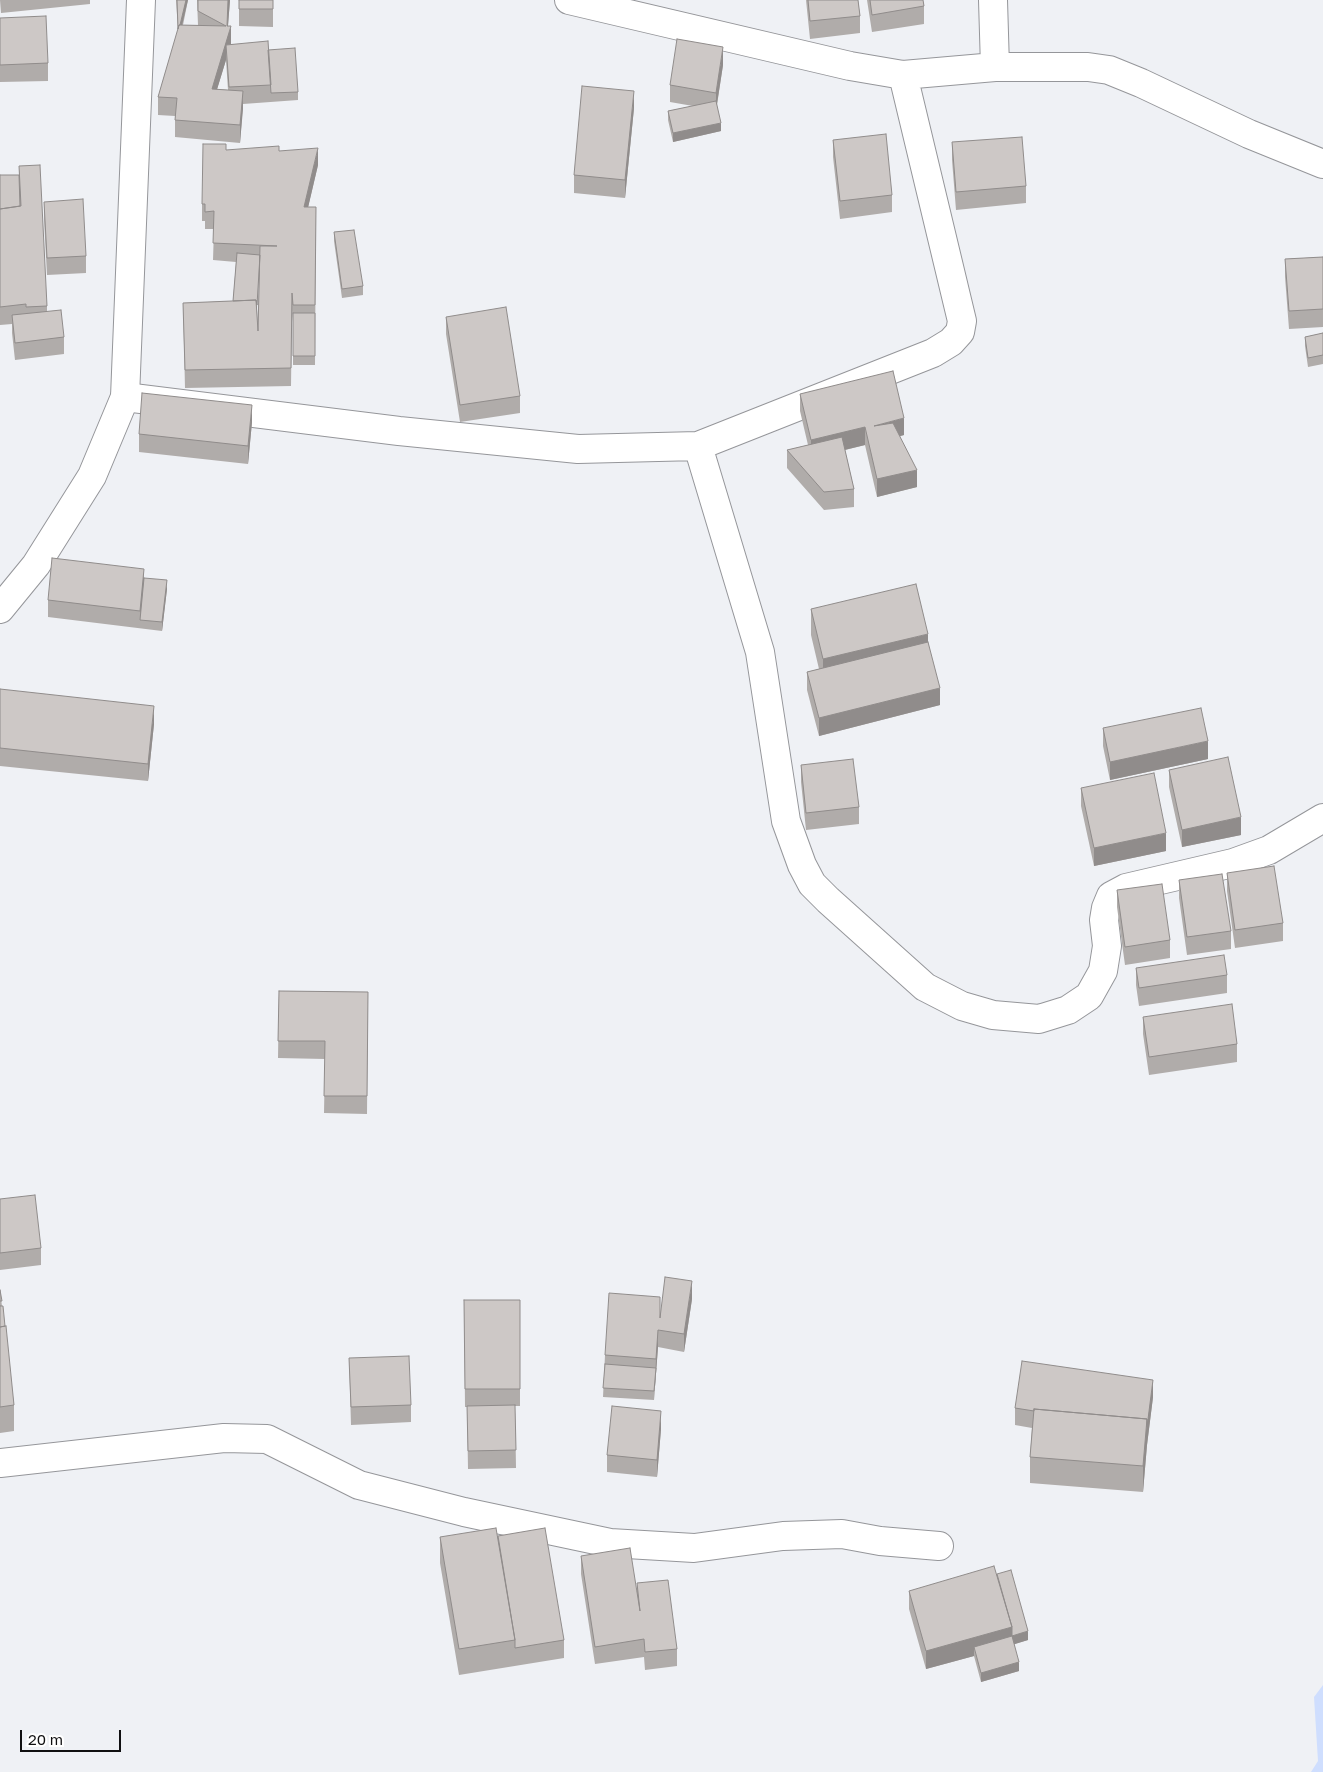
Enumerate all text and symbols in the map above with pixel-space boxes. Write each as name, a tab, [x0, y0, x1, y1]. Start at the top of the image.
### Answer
scale bar	[22, 1720, 124, 1752]
text: 20 m	[28, 1730, 63, 1748]

